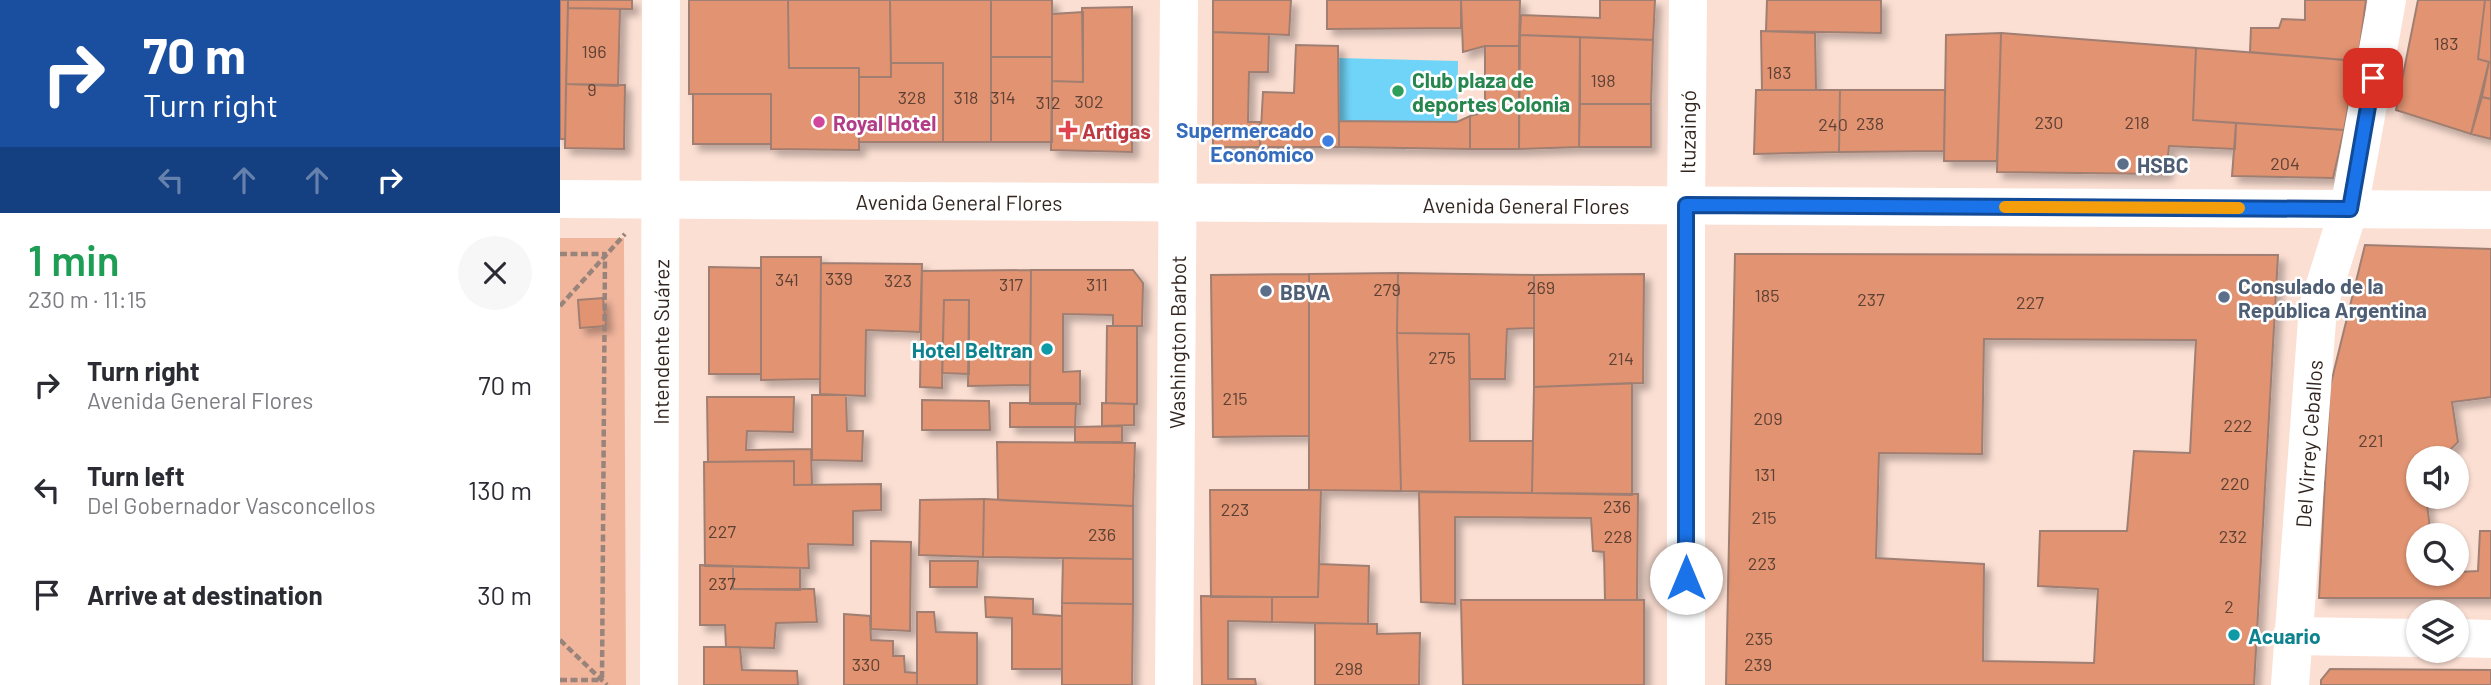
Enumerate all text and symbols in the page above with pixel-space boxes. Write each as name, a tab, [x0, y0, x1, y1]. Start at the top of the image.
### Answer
text: 70 m	[143, 25, 246, 84]
icon: right	[28, 28, 119, 119]
house number: 183	[2434, 32, 2458, 54]
house number: 196	[582, 40, 606, 62]
pin	[2343, 48, 2403, 108]
icon: arrive	[2354, 59, 2392, 97]
house number: 183	[1767, 61, 1791, 83]
place label: Club plaza de deportes Colonia	[1412, 67, 1570, 116]
house number: 198	[1590, 69, 1616, 91]
house number: 9	[587, 78, 597, 100]
marker: Club plaza de deportes Colonia	[1390, 83, 1406, 99]
text: Turn right	[143, 85, 278, 123]
house number: 328	[898, 86, 926, 108]
house number: 318	[954, 86, 978, 108]
house number: 314	[990, 86, 1016, 108]
house number: 302	[1074, 90, 1104, 112]
street label: Ituzaingó	[1674, 90, 1700, 174]
house number: 312	[1035, 91, 1061, 113]
place label: Royal Hotel	[833, 110, 936, 135]
house number: 230	[2035, 111, 2063, 133]
house number: 218	[2124, 111, 2150, 133]
house number: 238	[1856, 112, 1884, 134]
house number: 240	[1818, 113, 1848, 135]
marker: Royal Hotel	[811, 114, 827, 130]
place label: Supermercado Económico	[1176, 117, 1314, 166]
place label: Artigas	[1082, 118, 1151, 143]
marker: Artigas	[1060, 122, 1076, 138]
marker: Supermercado Económico	[1320, 133, 1336, 149]
place label: HSBC	[2137, 152, 2188, 177]
house number: 204	[2270, 152, 2300, 174]
marker: HSBC	[2115, 156, 2131, 172]
icon: left	[152, 161, 190, 199]
icon: ahead	[225, 161, 263, 199]
icon: ahead	[298, 161, 336, 199]
icon: right	[371, 161, 409, 199]
street label: Avenida General Flores	[856, 188, 1062, 214]
street label: Avenida General Flores	[1422, 191, 1629, 218]
text: 1 min	[28, 234, 120, 284]
button: close	[458, 236, 532, 310]
street label: Washington Barbot	[1163, 255, 1190, 429]
street label: Intendente Suárez	[647, 259, 673, 425]
house number: 339	[825, 267, 853, 289]
house number: 341	[775, 268, 799, 290]
house number: 323	[884, 269, 912, 291]
house number: 317	[999, 273, 1023, 295]
house number: 311	[1086, 273, 1108, 295]
place label: Consulado de la República Argentina	[2238, 273, 2427, 322]
house number: 269	[1527, 276, 1555, 298]
house number: 279	[1373, 278, 1401, 300]
place label: BBVA	[1280, 279, 1331, 304]
marker: BBVA	[1258, 283, 1274, 299]
house number: 185	[1755, 284, 1779, 306]
text: 230 m · 11:15	[28, 285, 147, 313]
house number: 237	[1857, 288, 1885, 310]
marker: Consulado de la República Argentina	[2216, 289, 2232, 305]
house number: 227	[2016, 291, 2044, 313]
place label: Hotel Beltran	[912, 337, 1033, 362]
marker: Hotel Beltran	[1039, 341, 1055, 357]
house number: 275	[1428, 346, 1456, 368]
house number: 214	[1608, 347, 1634, 369]
text: Turn right	[87, 355, 200, 386]
street label: Del Virrey Ceballos	[2289, 359, 2327, 529]
icon: right	[28, 366, 66, 404]
text: 70 m	[478, 369, 532, 400]
text: Avenida General Flores	[87, 386, 313, 414]
house number: 215	[1223, 387, 1247, 409]
house number: 209	[1753, 407, 1783, 429]
house number: 222	[2224, 414, 2252, 436]
house number: 221	[2358, 429, 2384, 451]
map controls	[2406, 446, 2469, 663]
button: sound	[2406, 446, 2469, 509]
text: Turn left	[87, 460, 185, 491]
house number: 131	[1754, 463, 1776, 485]
icon: left	[28, 471, 66, 509]
house number: 220	[2220, 472, 2250, 494]
text: 130 m	[468, 474, 532, 505]
text: Del Gobernador Vasconcellos	[87, 491, 375, 519]
house number: 236	[1603, 495, 1631, 517]
house number: 223	[1221, 498, 1249, 520]
house number: 215	[1752, 506, 1776, 528]
house number: 227	[708, 520, 736, 542]
house number: 236	[1088, 523, 1116, 545]
button: search	[2406, 523, 2469, 586]
house number: 228	[1604, 525, 1632, 547]
house number: 232	[2219, 525, 2247, 547]
position arrow	[1649, 541, 1723, 615]
house number: 223	[1748, 552, 1776, 574]
house number: 237	[708, 572, 736, 594]
icon: arrive	[28, 576, 66, 614]
text: Arrive at destination	[87, 579, 323, 610]
text: 30 m	[477, 579, 532, 610]
house number: 2	[2224, 595, 2234, 617]
button: layers	[2406, 600, 2469, 663]
place label: Acuario	[2248, 623, 2321, 648]
house number: 235	[1745, 627, 1773, 649]
marker: Acuario	[2226, 627, 2242, 643]
house number: 330	[852, 653, 880, 675]
house number: 239	[1744, 653, 1772, 675]
house number: 298	[1335, 657, 1363, 679]

